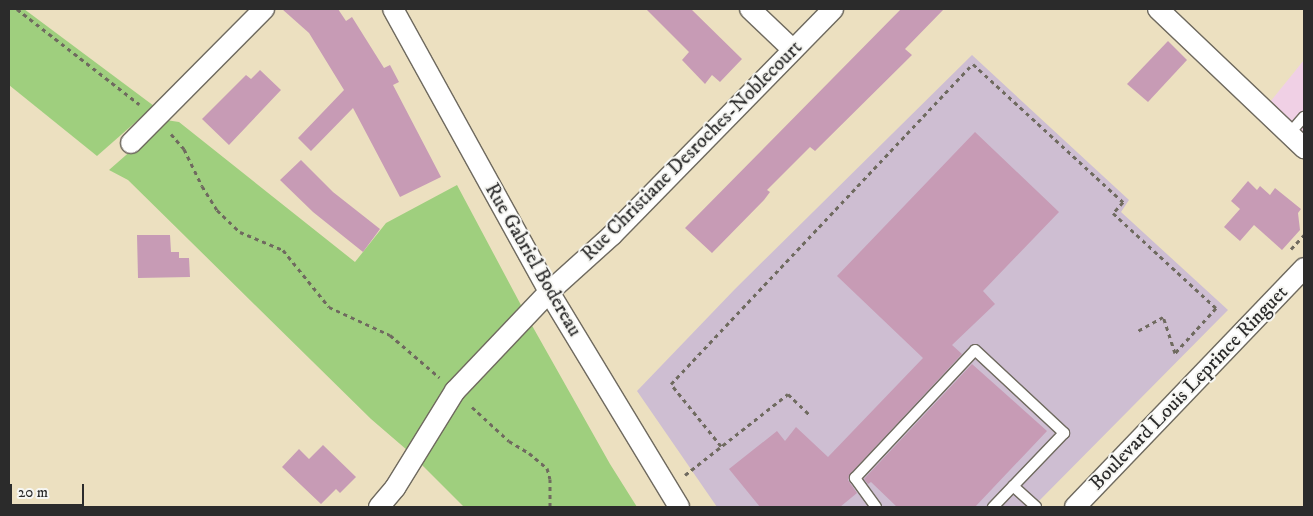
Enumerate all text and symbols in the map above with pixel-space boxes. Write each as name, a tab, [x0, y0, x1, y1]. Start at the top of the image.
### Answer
street label: Rue Christiane Desroches-Noblecourt	[577, 36, 807, 266]
street label: Rue Gabriel Bodereau	[479, 179, 587, 341]
street label: Boulevard Louis Leprince Ringuet	[1085, 281, 1293, 495]
scale bar	[12, 474, 86, 506]
text: 20 m	[18, 483, 48, 502]

